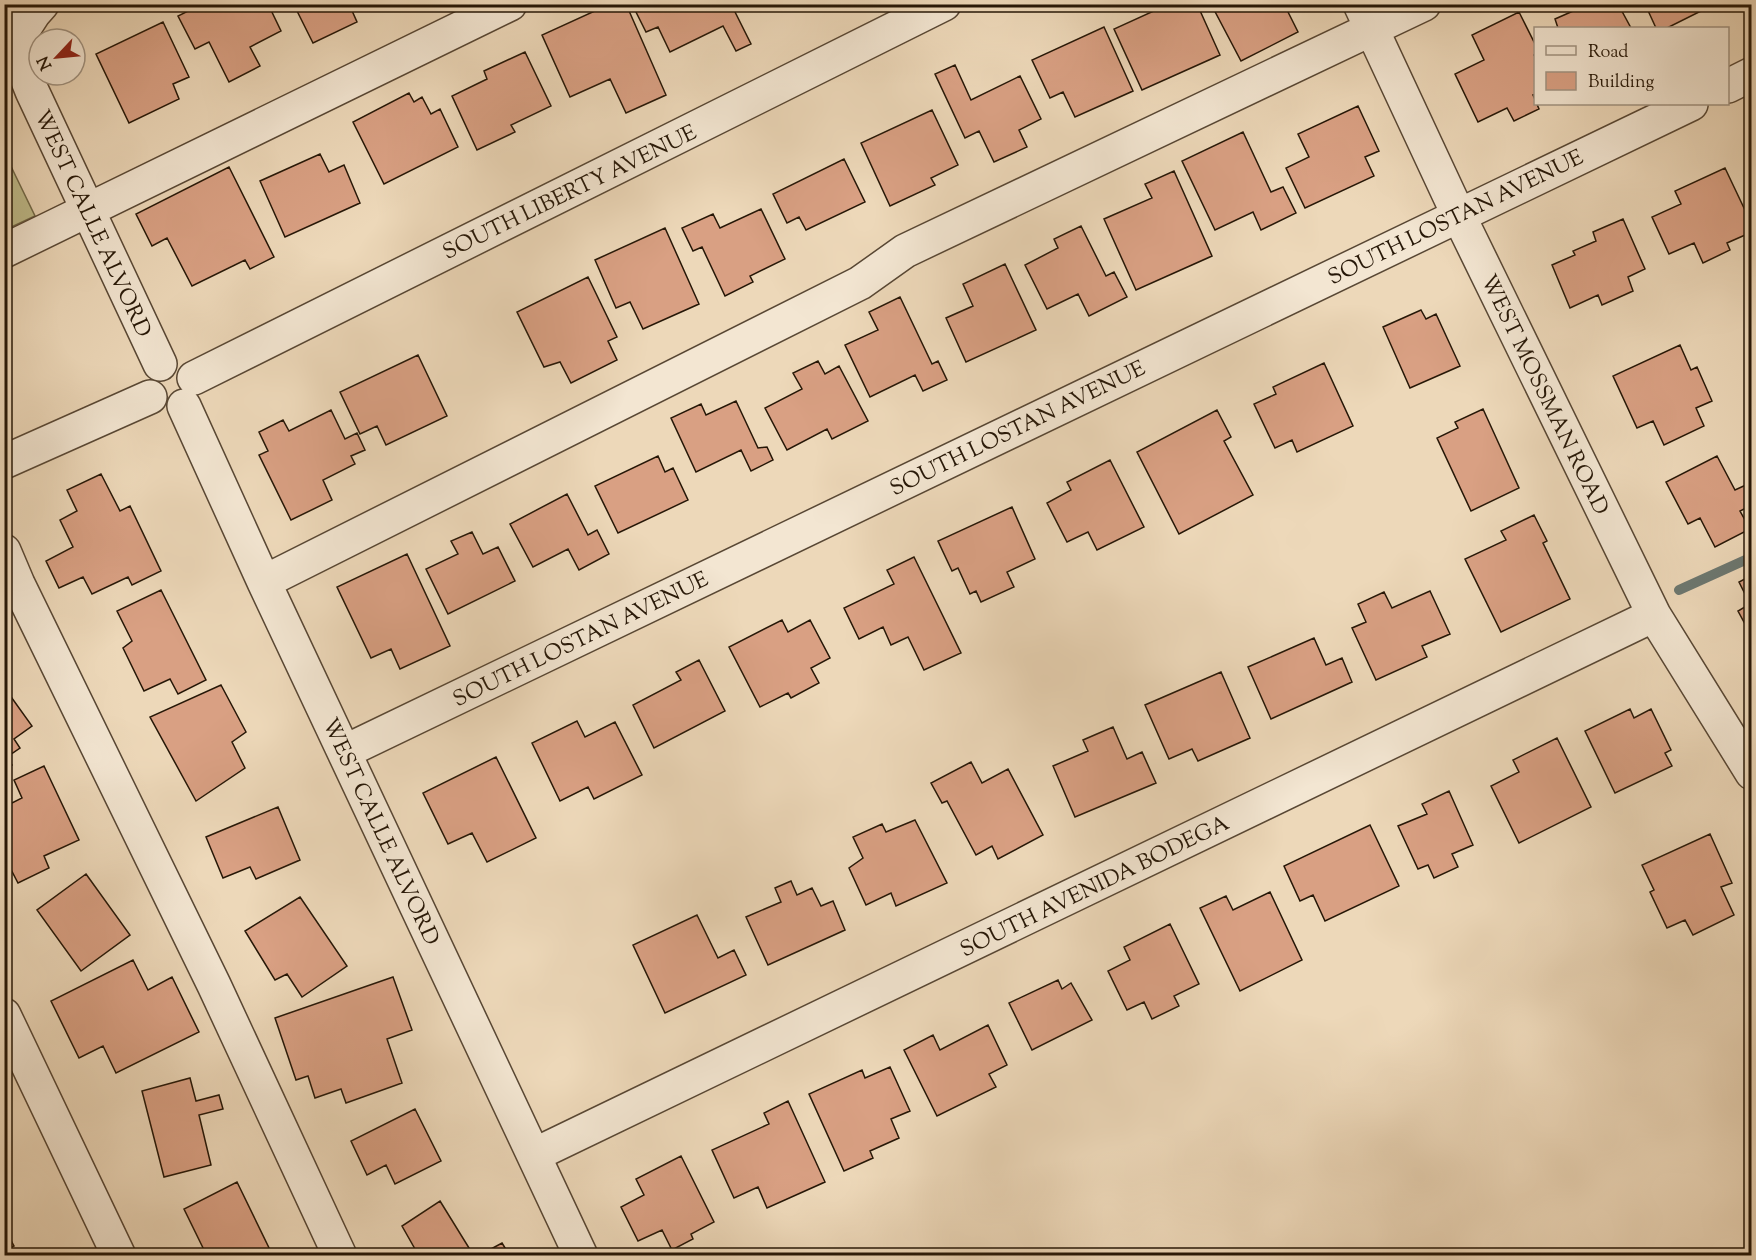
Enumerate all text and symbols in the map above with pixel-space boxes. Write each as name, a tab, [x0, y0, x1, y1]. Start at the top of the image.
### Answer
north arrow	[27, 27, 87, 87]
legend	[1534, 27, 1729, 105]
text: Road	[1588, 40, 1628, 66]
text: N	[33, 51, 59, 73]
text: Building	[1588, 70, 1654, 96]
street label: WEST CALLE ALVORD	[24, 105, 158, 343]
street label: SOUTH LIBERTY AVENUE	[438, 118, 703, 269]
street label: SOUTH LOSTAN AVENUE	[1323, 143, 1589, 295]
street label: WEST MOSSMAN ROAD	[1471, 270, 1616, 521]
street label: SOUTH LOSTAN AVENUE	[885, 354, 1151, 506]
street label: SOUTH LOSTAN AVENUE	[448, 565, 714, 717]
street label: WEST CALLE ALVORD	[312, 713, 446, 951]
street label: SOUTH AVENIDA BODEGA	[955, 808, 1235, 967]

